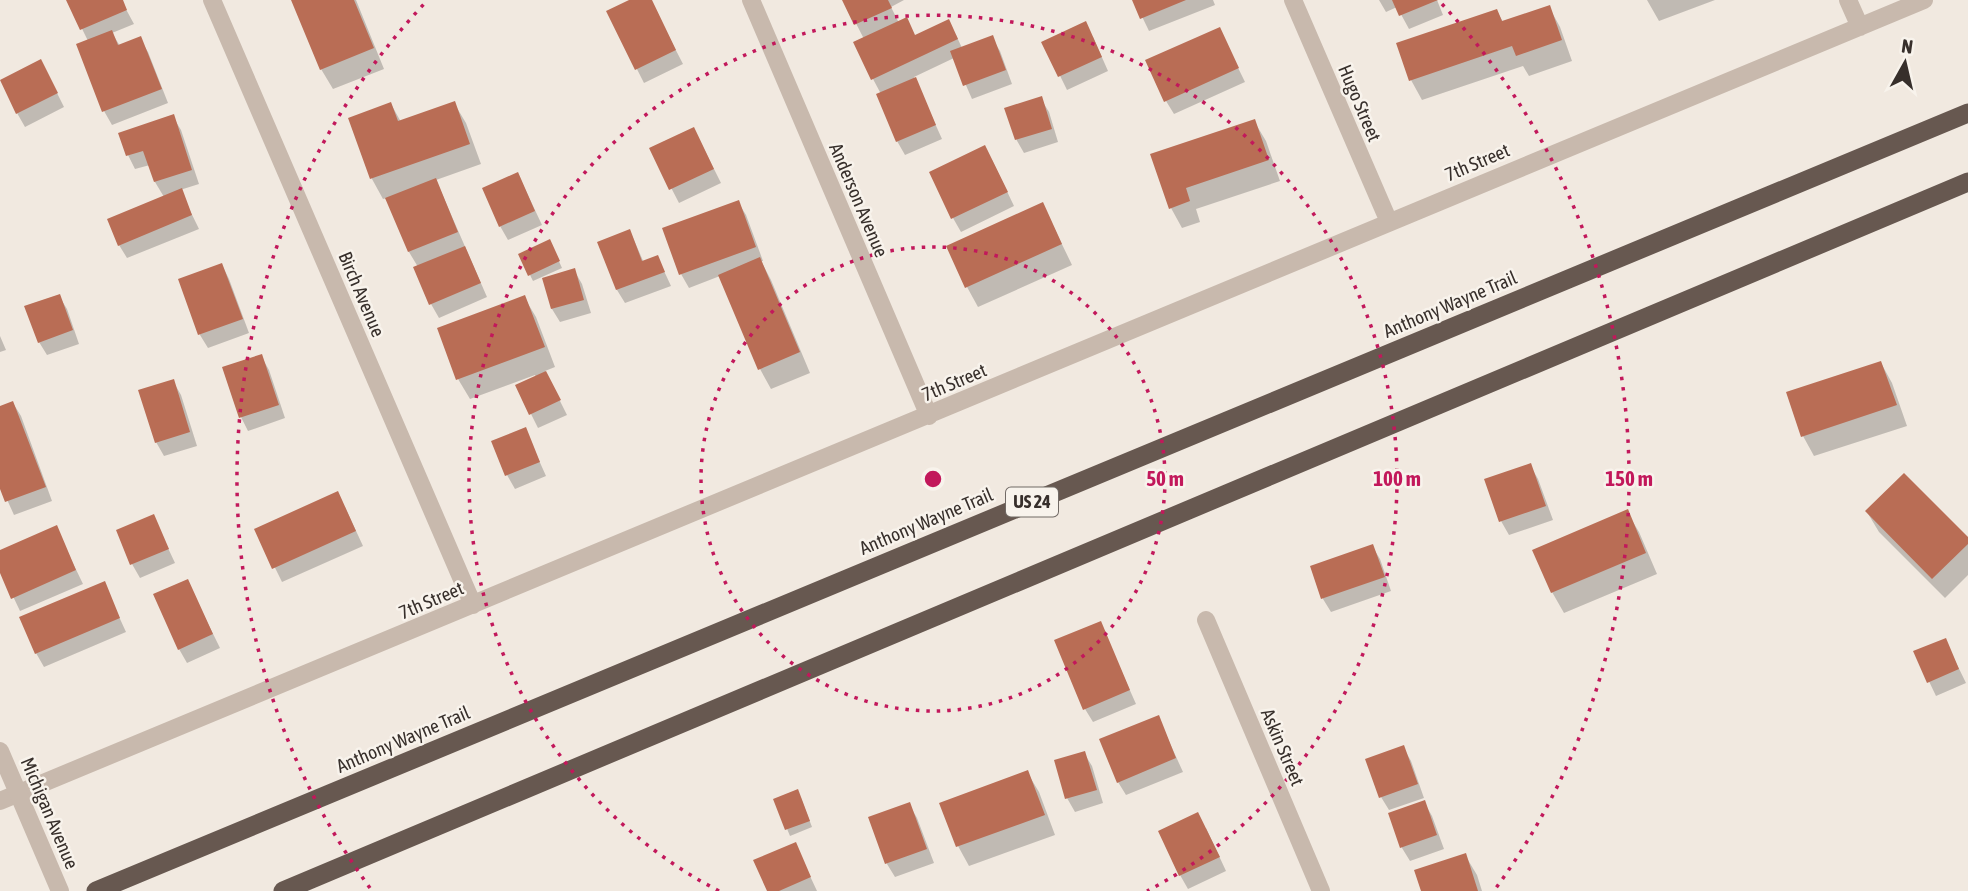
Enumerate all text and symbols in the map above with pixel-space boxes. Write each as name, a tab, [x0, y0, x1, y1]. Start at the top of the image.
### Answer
north arrow	[1870, 28, 1940, 98]
text: N	[1900, 34, 1914, 58]
street label: Hugo Street	[1334, 61, 1386, 145]
street label: 7th Street	[1441, 139, 1513, 185]
street label: Anderson Avenue	[825, 140, 893, 260]
street label: Birch Avenue	[334, 248, 390, 340]
street label: Anthony Wayne Trail	[1380, 266, 1520, 342]
street label: 7th Street	[918, 359, 990, 405]
text: 50 m	[1146, 466, 1184, 490]
text: 100 m	[1373, 466, 1421, 490]
text: 150 m	[1605, 466, 1653, 490]
centre of rings	[921, 467, 945, 491]
street label: Anthony Wayne Trail	[856, 483, 996, 559]
road number: US 24	[1006, 488, 1058, 516]
street label: 7th Street	[395, 577, 467, 623]
street label: Anthony Wayne Trail	[333, 701, 473, 777]
street label: Askin Street	[1257, 705, 1309, 789]
street label: Michigan Avenue	[17, 754, 83, 872]

